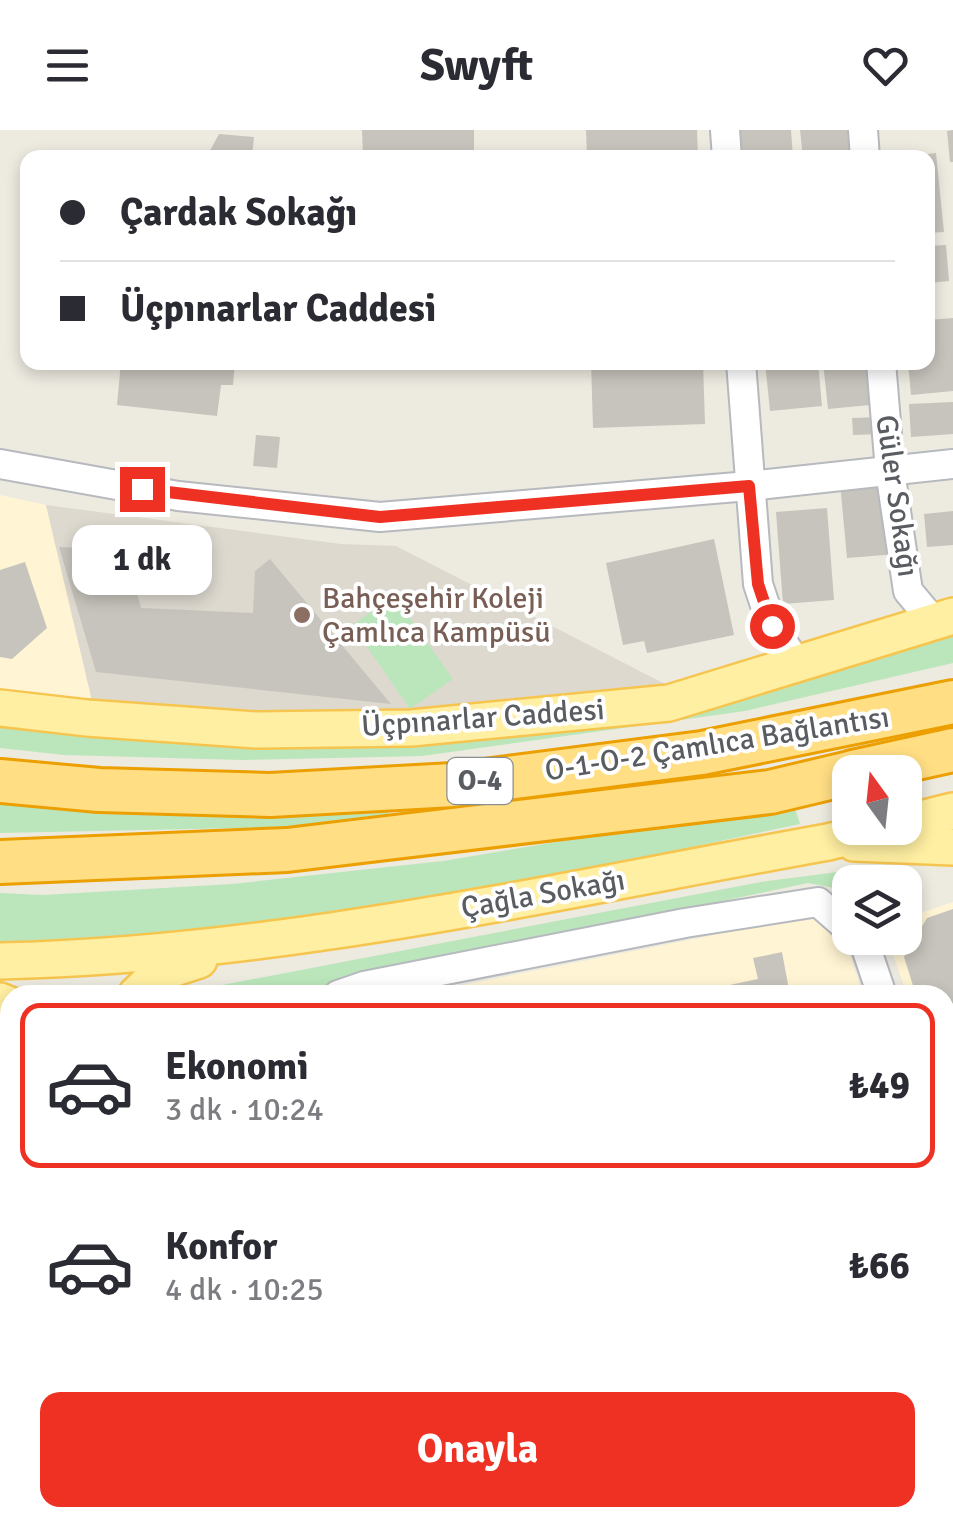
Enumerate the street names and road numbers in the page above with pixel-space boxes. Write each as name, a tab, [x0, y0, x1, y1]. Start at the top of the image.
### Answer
street label: Güler Sokağı	[867, 413, 927, 579]
street label: Üçpınarlar Caddesi	[360, 691, 606, 745]
street label: O-1-O-2 Çamlıca Bağlantısı	[542, 698, 892, 790]
road number: O-4	[448, 758, 512, 804]
street label: Çağla Sokağı	[458, 861, 628, 927]

